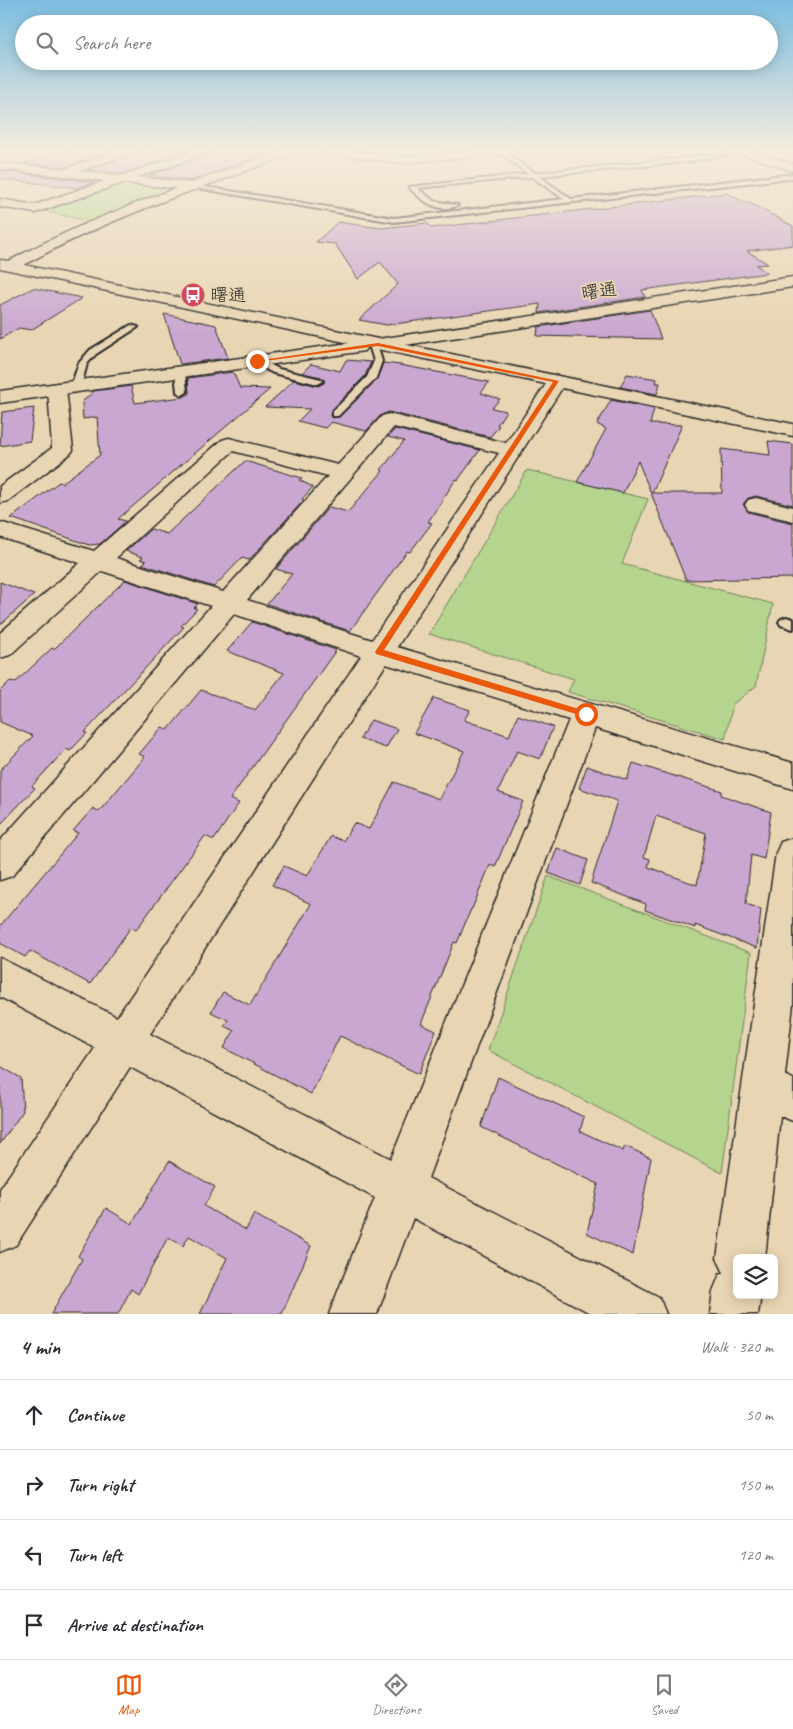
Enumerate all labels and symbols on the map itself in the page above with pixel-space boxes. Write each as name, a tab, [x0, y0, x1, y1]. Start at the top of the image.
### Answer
street label: 曙通	[580, 278, 618, 304]
bus stop icon: 曙通	[180, 282, 206, 308]
place label: 曙通	[210, 284, 246, 306]
route end	[246, 350, 269, 373]
route start	[575, 703, 598, 726]

